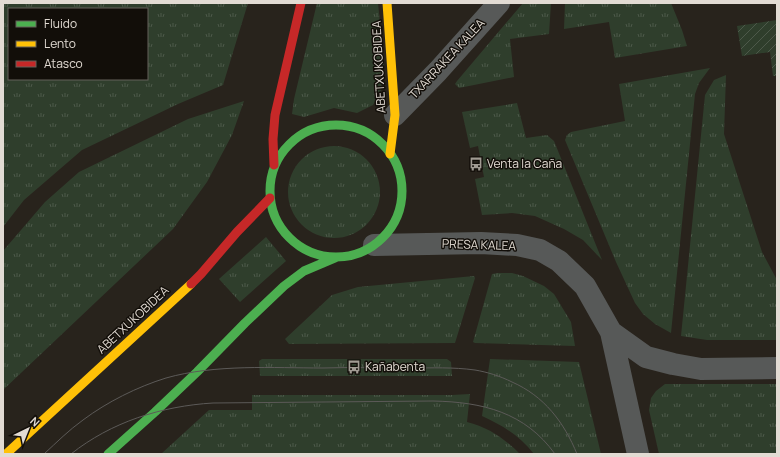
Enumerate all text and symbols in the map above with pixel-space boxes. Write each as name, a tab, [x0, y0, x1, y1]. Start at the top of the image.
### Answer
legend	[8, 8, 148, 80]
text: Fluido	[44, 15, 77, 32]
street label: TXARRAKEA KALEA	[405, 15, 489, 102]
street label: ABETXUKOBIDEA	[368, 20, 389, 114]
text: Lento	[44, 35, 76, 52]
text: Atasco	[44, 55, 83, 72]
place label: Venta la Caña	[487, 155, 562, 172]
bus stop icon: Venta la Caña	[468, 156, 484, 172]
street label: PRESA KALEA	[442, 235, 517, 254]
street label: ABETXUKOBIDEA	[93, 282, 173, 357]
place label: Kañabenta	[365, 358, 425, 375]
bus stop icon: Kañabenta	[346, 359, 362, 375]
north arrow	[8, 409, 48, 449]
text: N	[27, 413, 43, 430]

